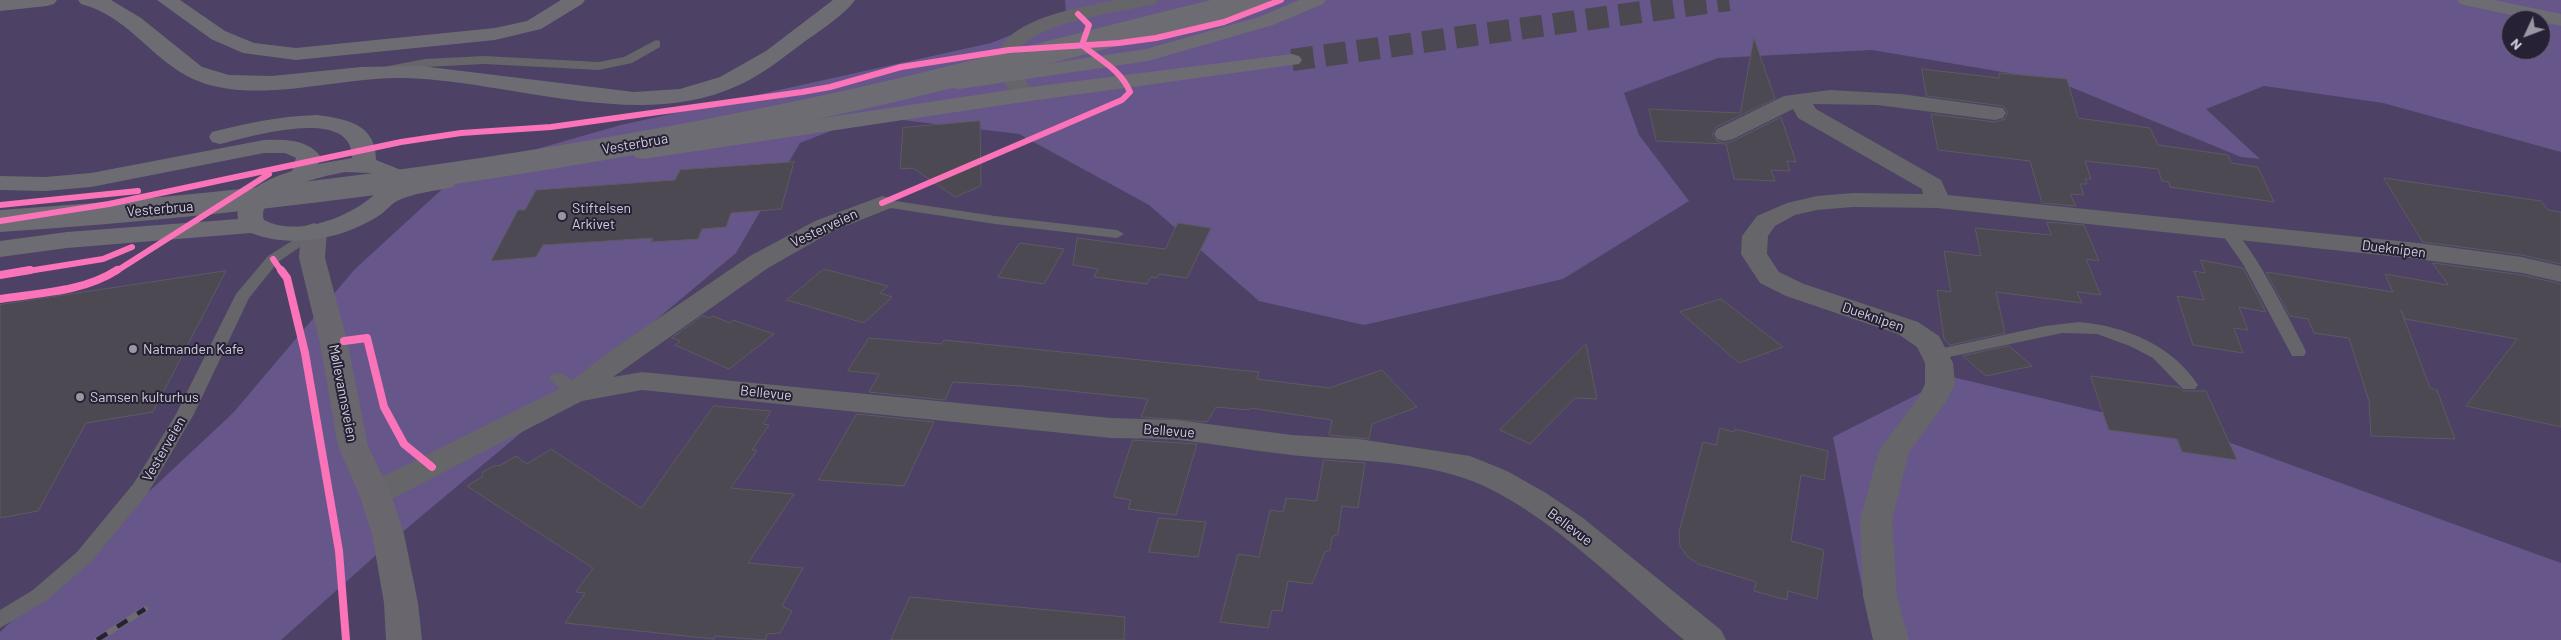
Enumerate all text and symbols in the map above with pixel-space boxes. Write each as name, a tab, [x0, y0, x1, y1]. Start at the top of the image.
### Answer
north arrow	[2501, 10, 2551, 60]
text: N	[2506, 36, 2525, 54]
street label: Vesterbrua	[601, 130, 669, 158]
street label: Vesterbrua	[126, 198, 194, 220]
place label: Stiftelsen Arkivet	[572, 200, 631, 232]
street label: Vesterveien	[788, 205, 860, 251]
marker: Stiftelsen Arkivet	[556, 210, 568, 222]
street label: Dueknipen	[2361, 237, 2427, 261]
street label: Dueknipen	[1840, 299, 1906, 335]
place label: Natmanden Kafe	[143, 341, 244, 357]
marker: Natmanden Kafe	[127, 343, 139, 355]
street label: Møllevannsveien	[325, 343, 361, 443]
street label: Bellevue	[739, 382, 793, 404]
place label: Samsen kulturhus	[90, 389, 199, 405]
marker: Samsen kulturhus	[74, 391, 86, 403]
street label: Vesterveien	[139, 414, 189, 484]
street label: Bellevue	[1143, 421, 1195, 441]
street label: Bellevue	[1544, 505, 1596, 549]

